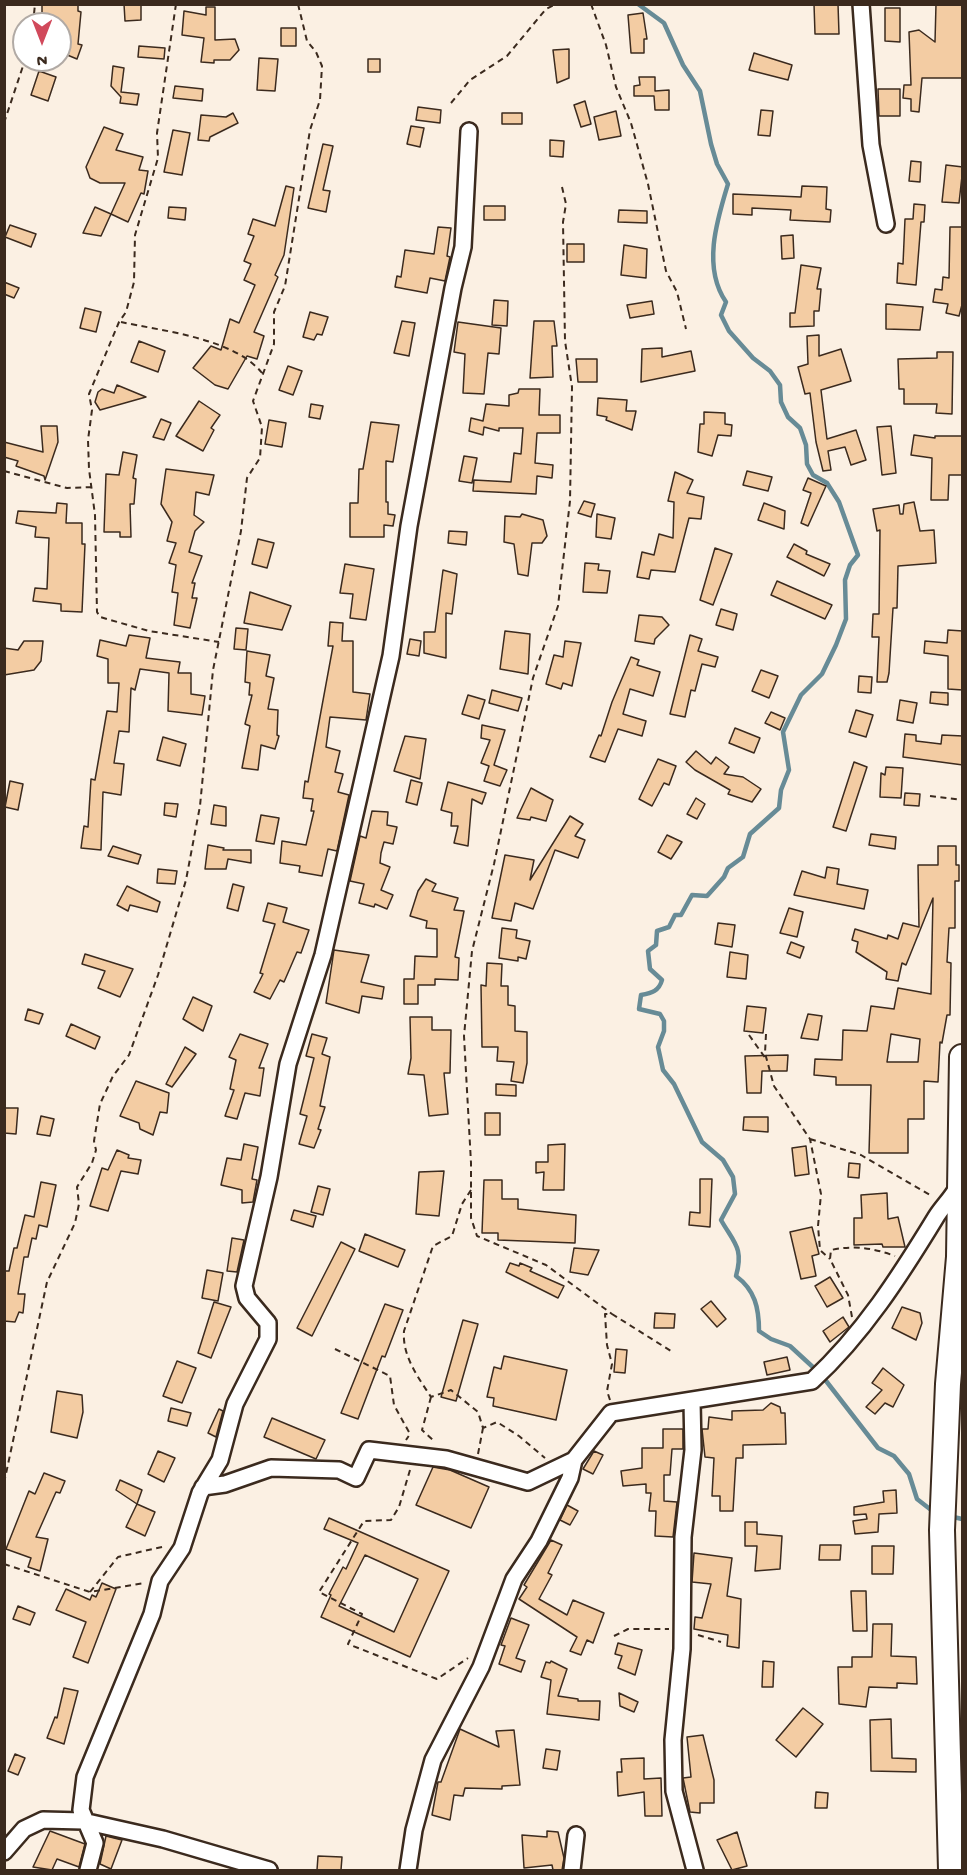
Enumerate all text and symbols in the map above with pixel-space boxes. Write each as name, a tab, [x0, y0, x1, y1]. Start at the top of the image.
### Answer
north arrow	[12, 12, 72, 72]
text: N	[37, 49, 47, 68]

